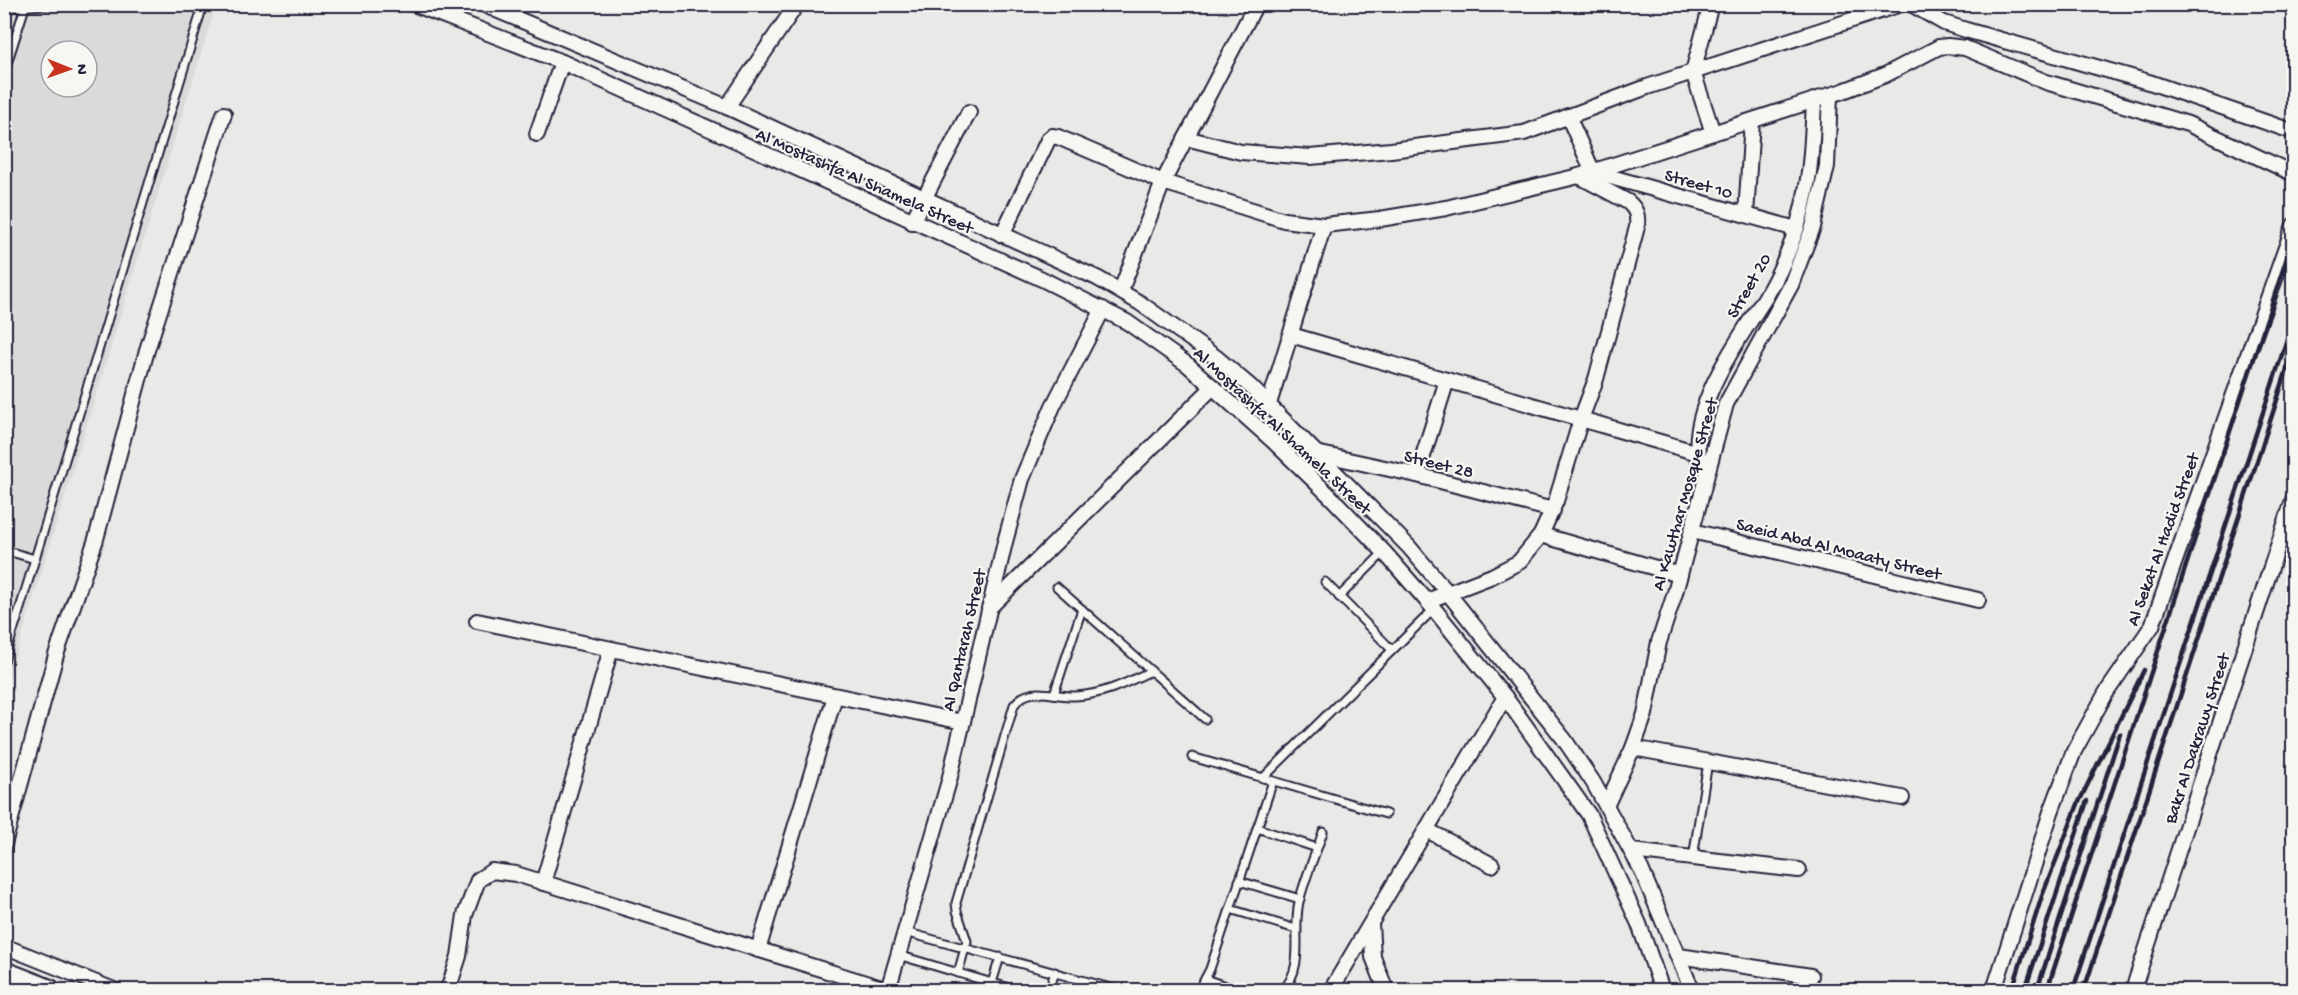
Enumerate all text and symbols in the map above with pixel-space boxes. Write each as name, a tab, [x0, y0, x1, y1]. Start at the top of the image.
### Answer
north arrow	[39, 39, 99, 99]
text: N	[71, 64, 90, 75]
street label: Al Mostashfa Al Shamela Street	[752, 125, 977, 241]
street label: Street 10	[1662, 166, 1735, 205]
street label: Street 20	[1723, 250, 1777, 322]
street label: Al Mostashfa Al Shamela Street	[1188, 344, 1376, 521]
street label: Al Kawthar Mosque Street	[1649, 394, 1724, 594]
street label: Street 28	[1401, 447, 1475, 484]
street label: Al Sekat Al Hadid Street	[2123, 449, 2206, 629]
street label: Saeid Abd Al Moaaty Street	[1734, 515, 1945, 586]
street label: Al Qantarah Street	[939, 566, 992, 714]
street label: Bakr Al Dakrawy Street	[2161, 649, 2236, 828]

